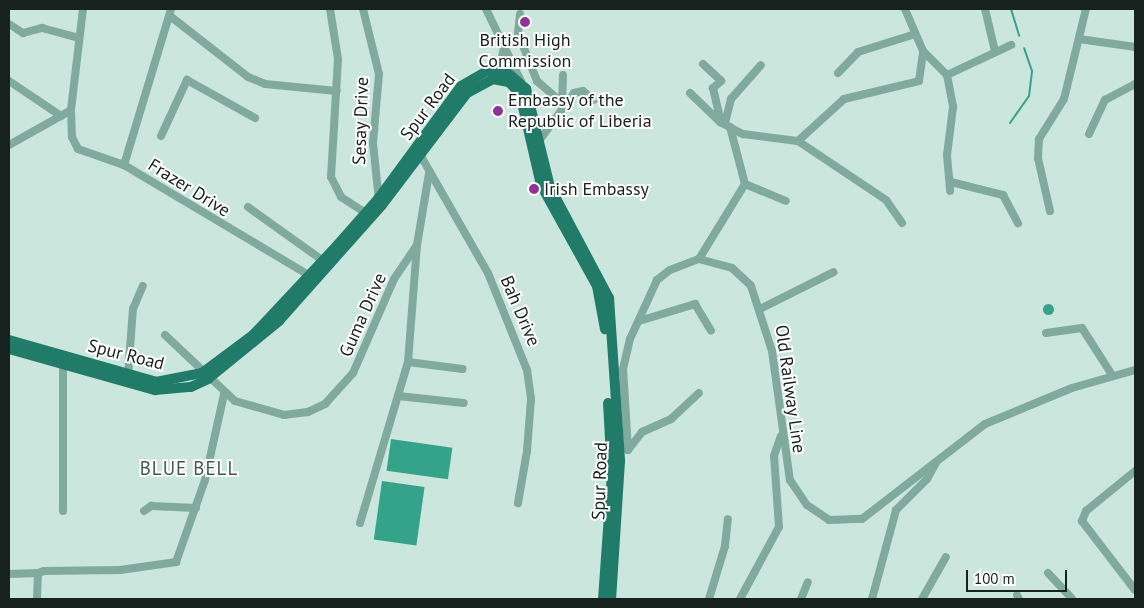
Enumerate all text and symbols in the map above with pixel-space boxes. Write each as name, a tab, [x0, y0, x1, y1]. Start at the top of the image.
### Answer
marker: British High Commission	[519, 16, 531, 28]
place label: British High Commission	[479, 30, 571, 72]
street label: Spur Road	[396, 69, 460, 145]
street label: Sesay Drive	[349, 76, 373, 166]
place label: Embassy of the Republic of Liberia	[508, 90, 652, 132]
marker: Embassy of the Republic of Liberia	[492, 105, 504, 117]
street label: Frazer Drive	[144, 154, 234, 222]
place label: Irish Embassy	[544, 178, 649, 200]
marker: Irish Embassy	[528, 183, 540, 195]
street label: Guma Drive	[335, 270, 391, 360]
street label: Bah Drive	[496, 273, 544, 349]
street label: Old Railway Line	[770, 323, 810, 455]
street label: Spur Road	[86, 335, 166, 375]
street label: Spur Road	[588, 442, 612, 520]
district label: BLUE BELL	[139, 458, 239, 480]
scale bar	[969, 560, 1070, 592]
text: 100 m	[974, 569, 1015, 588]

